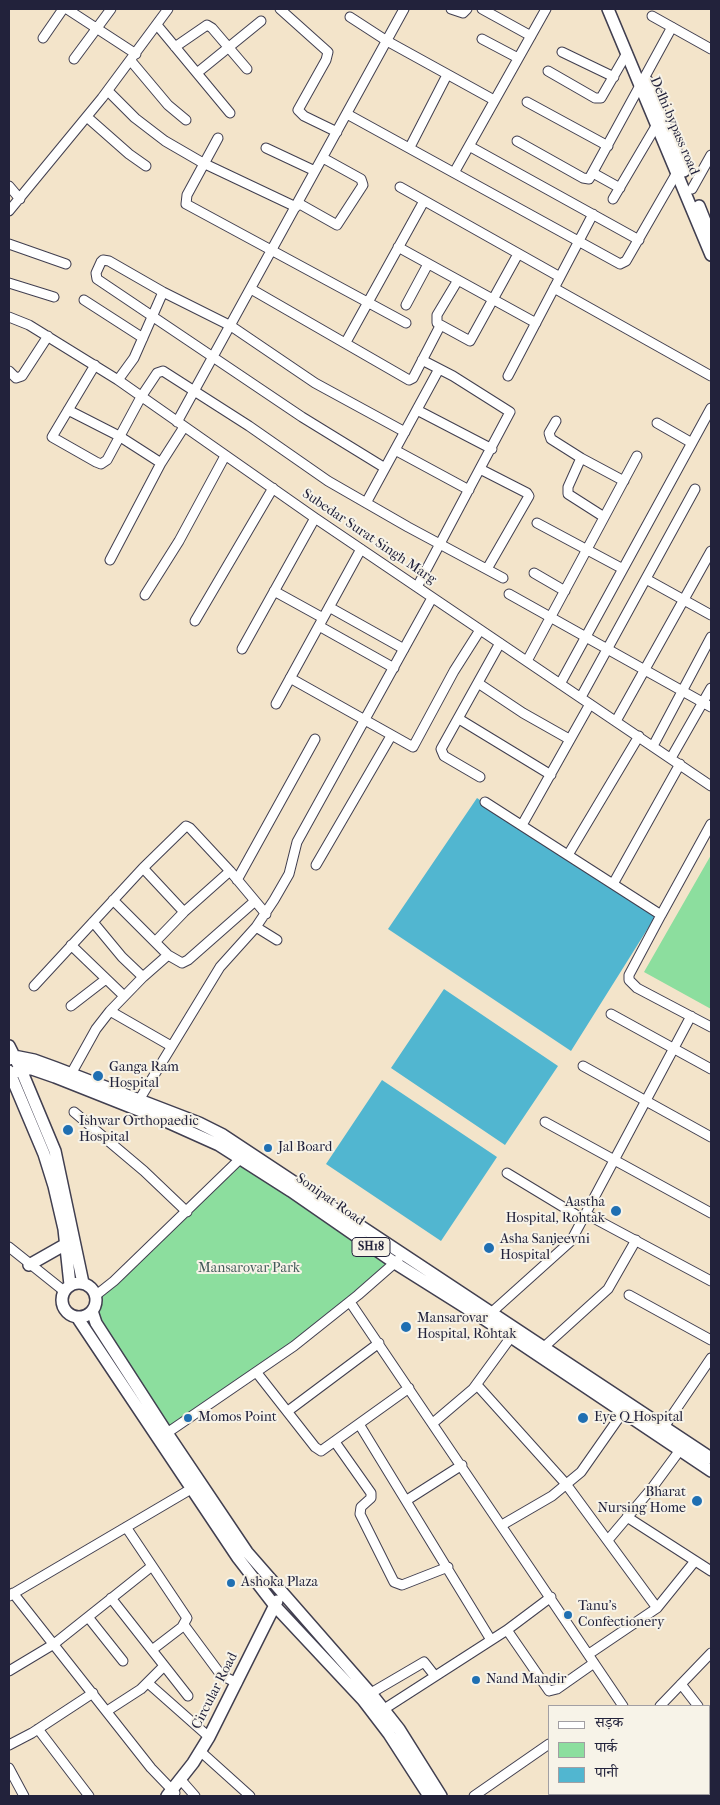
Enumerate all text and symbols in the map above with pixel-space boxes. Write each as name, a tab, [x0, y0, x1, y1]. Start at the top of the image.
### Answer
street label: Delhi bypass road	[646, 74, 702, 178]
street label: Subedar Surat Singh Marg	[299, 486, 439, 588]
place label: Ganga Ram Hospital	[109, 1060, 179, 1092]
marker: Ganga Ram Hospital	[91, 1069, 105, 1083]
place label: Ishwar Orthopaedic Hospital	[79, 1114, 199, 1146]
marker: Ishwar Orthopaedic Hospital	[61, 1123, 75, 1137]
place label: Jal Board	[278, 1140, 332, 1156]
marker: Jal Board	[262, 1142, 274, 1154]
street label: Sonipat Road	[293, 1170, 367, 1230]
place label: Aastha Hospital, Rohtak	[506, 1195, 605, 1228]
marker: Aastha Hospital, Rohtak	[609, 1204, 623, 1218]
place label: Asha Sanjeevni Hospital	[500, 1232, 590, 1264]
road number: SH18	[352, 1238, 390, 1256]
marker: Asha Sanjeevni Hospital	[482, 1241, 496, 1255]
park label: Mansarovar Park	[198, 1261, 300, 1277]
place label: Mansarovar Hospital, Rohtak	[417, 1311, 516, 1344]
marker: Mansarovar Hospital, Rohtak	[399, 1320, 413, 1334]
place label: Momos Point	[198, 1410, 277, 1426]
place label: Eye Q Hospital	[594, 1410, 683, 1426]
marker: Eye Q Hospital	[576, 1411, 590, 1425]
marker: Momos Point	[182, 1412, 194, 1424]
place label: Bharat Nursing Home	[597, 1485, 686, 1518]
marker: Bharat Nursing Home	[690, 1494, 704, 1508]
place label: Ashoka Plaza	[241, 1575, 318, 1591]
marker: Ashoka Plaza	[225, 1577, 237, 1589]
place label: Tanu's Confectionery	[578, 1599, 664, 1631]
marker: Tanu's Confectionery	[562, 1609, 574, 1621]
street label: Circular Road	[188, 1650, 242, 1732]
place label: Nand Mandir	[486, 1672, 567, 1688]
marker: Nand Mandir	[470, 1674, 482, 1686]
legend	[548, 1705, 710, 1795]
text: सड़क	[595, 1713, 623, 1731]
text: पार्क	[595, 1738, 617, 1756]
text: पानी	[595, 1763, 618, 1781]

